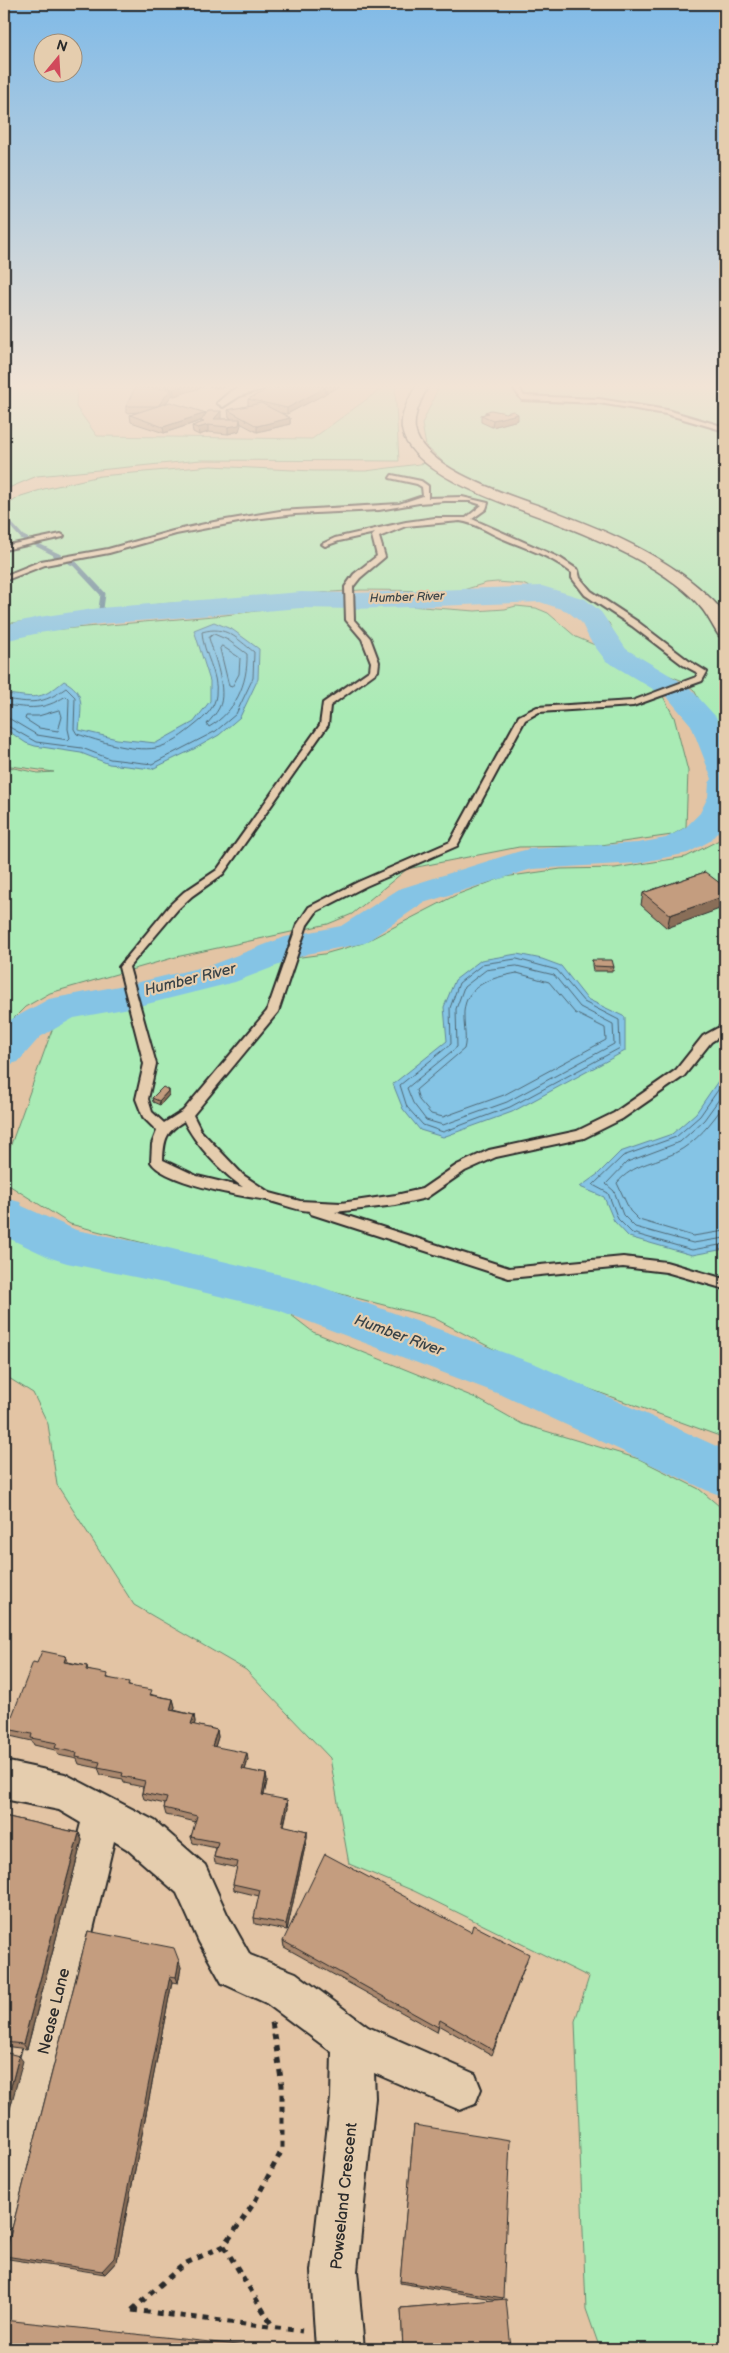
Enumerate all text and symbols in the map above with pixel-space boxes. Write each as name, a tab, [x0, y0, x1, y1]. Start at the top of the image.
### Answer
north arrow	[32, 32, 82, 82]
text: N	[54, 36, 69, 56]
water label: Humber River	[369, 589, 446, 606]
water label: Humber River	[143, 959, 239, 1000]
water label: Humber River	[352, 1311, 447, 1361]
street label: Nease Lane	[35, 1966, 75, 2057]
street label: Powseland Crescent	[327, 2122, 362, 2271]

